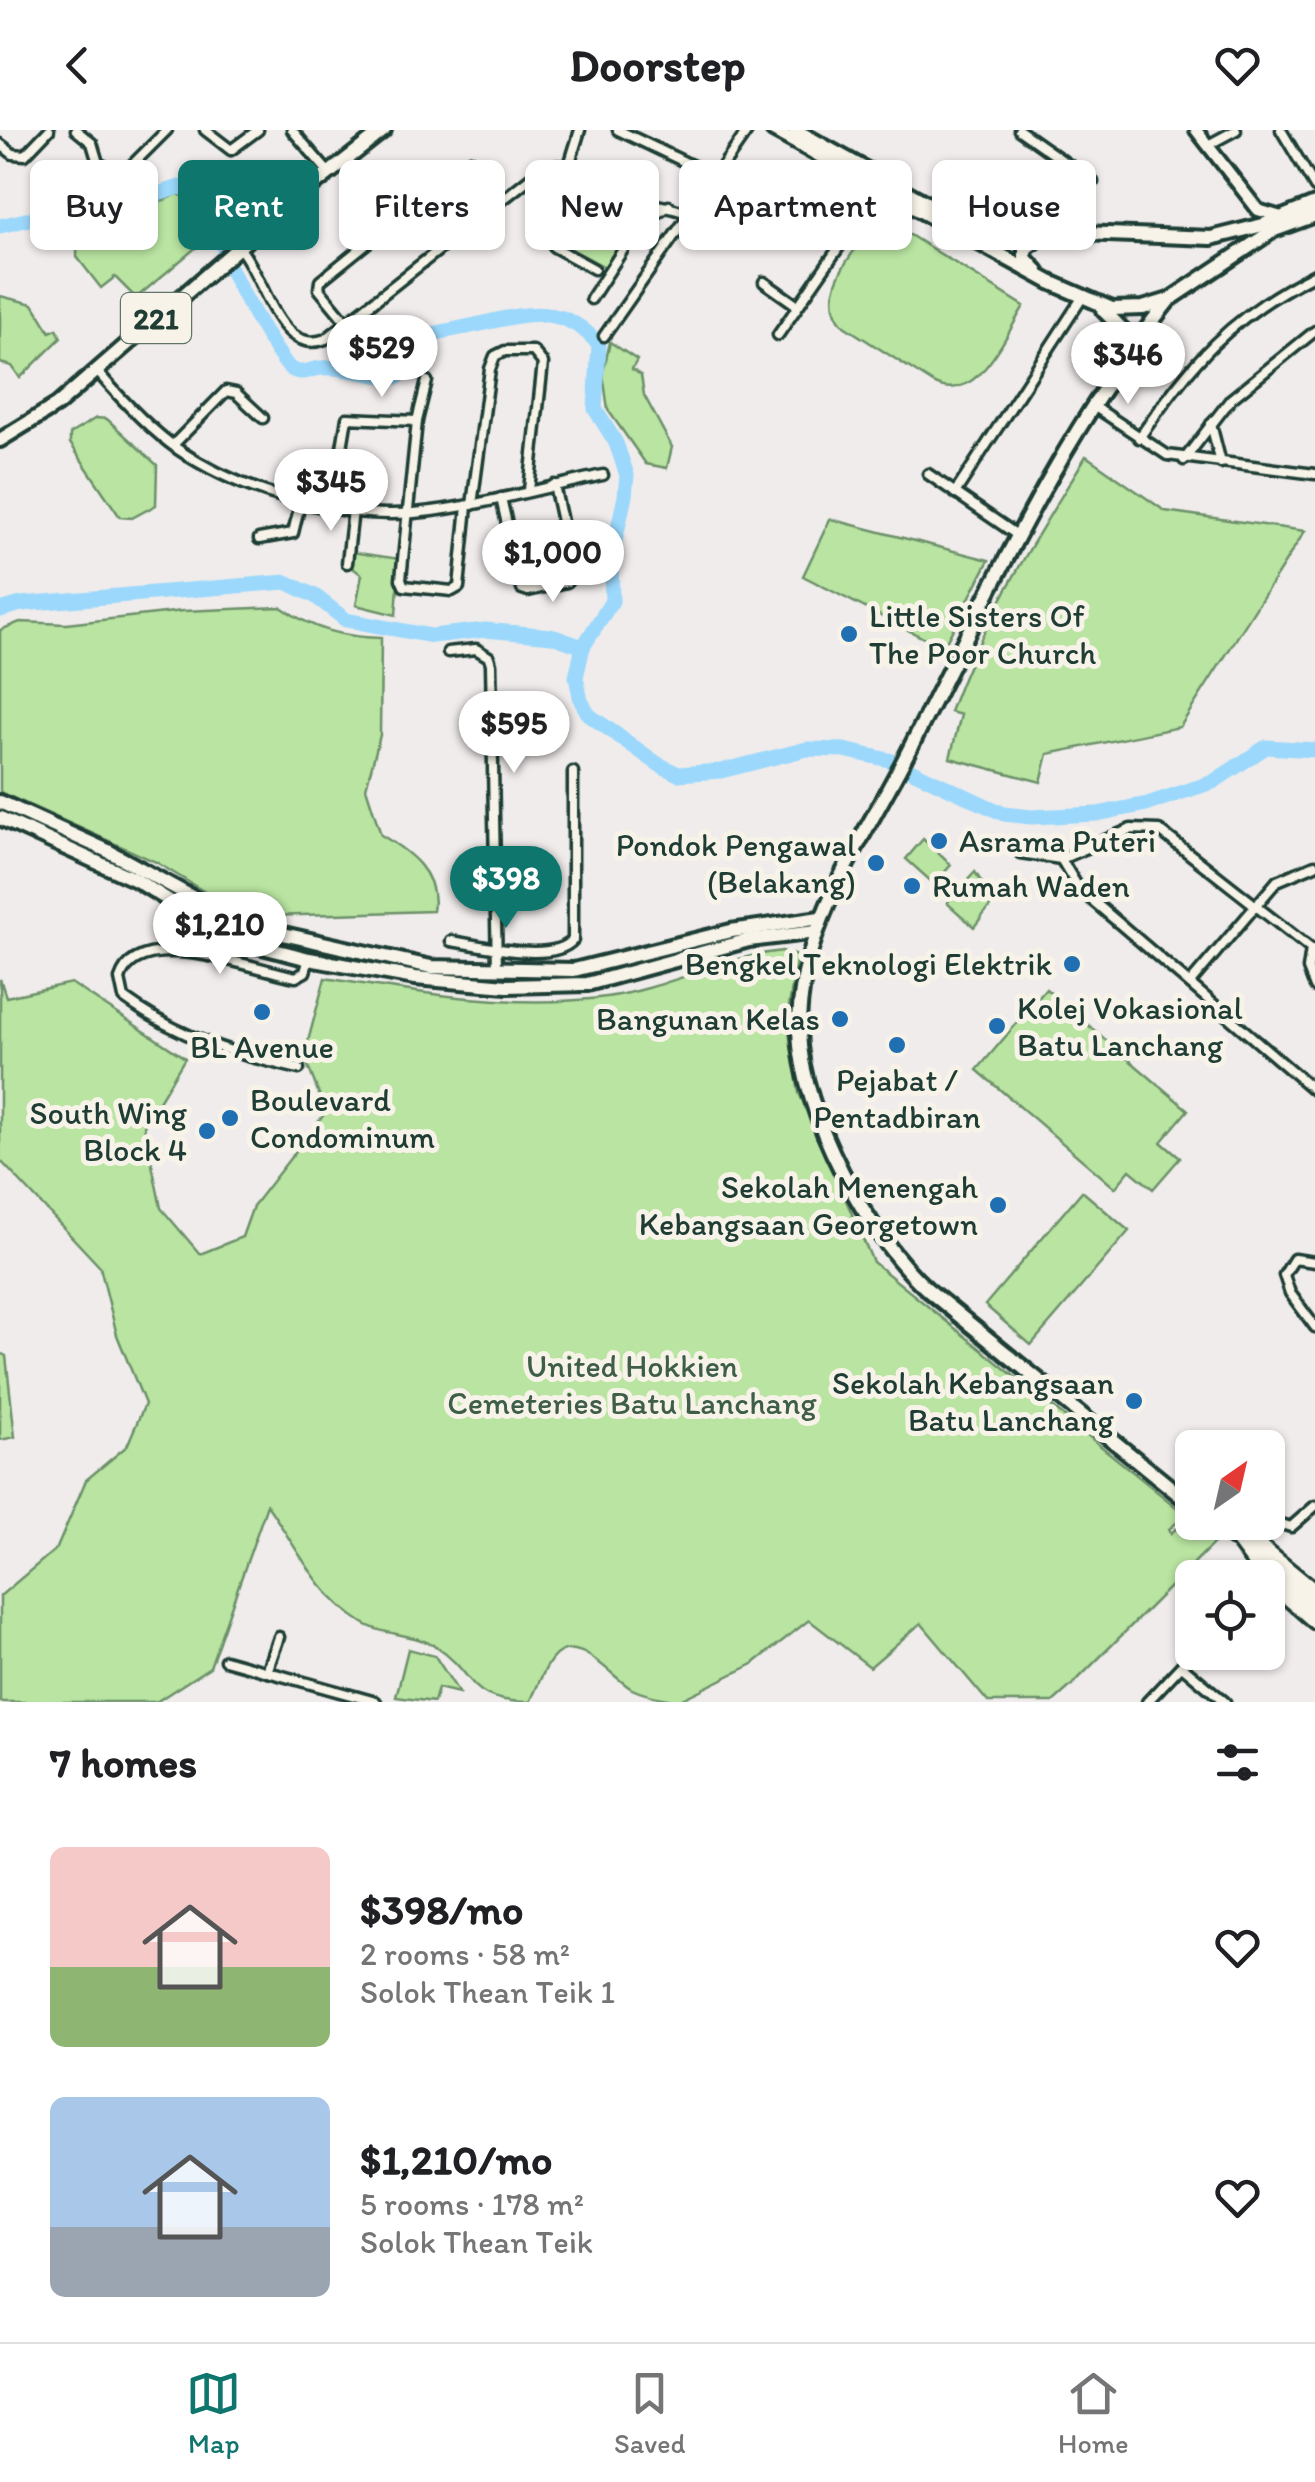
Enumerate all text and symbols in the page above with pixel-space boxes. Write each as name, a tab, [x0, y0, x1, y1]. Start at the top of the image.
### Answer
icon: back	[50, 38, 105, 93]
text: Doorstep	[570, 38, 746, 92]
icon: heart	[1210, 38, 1265, 93]
chip: Buy	[30, 160, 158, 250]
chip: Rent	[178, 160, 319, 250]
chip: Filters	[339, 160, 505, 250]
chip: New	[525, 160, 659, 250]
chip: Apartment	[679, 160, 912, 250]
chip: House	[932, 160, 1096, 250]
road number: 221	[121, 293, 191, 343]
pin: $529	[323, 315, 441, 400]
pin: $346	[1069, 322, 1187, 407]
text: $529	[349, 328, 415, 366]
text: $346	[1093, 335, 1163, 373]
pin: $345	[272, 449, 390, 534]
text: $345	[296, 462, 366, 500]
pin: $1,000	[472, 520, 634, 605]
text: $1,000	[504, 533, 602, 571]
place label: Little Sisters Of The Poor Church	[869, 597, 1096, 672]
marker: Little Sisters Of The Poor Church	[838, 623, 860, 645]
pin: $595	[455, 691, 573, 776]
text: $595	[481, 704, 547, 742]
place label: Asrama Puteri	[959, 822, 1156, 860]
place label: Pondok Pengawal (Belakang)	[616, 826, 856, 901]
marker: Asrama Puteri	[928, 830, 950, 852]
pin: $398	[447, 846, 565, 931]
marker: Pondok Pengawal (Belakang)	[865, 852, 887, 874]
text: $398	[472, 859, 540, 897]
place label: Rumah Waden	[932, 867, 1130, 905]
marker: Rumah Waden	[901, 875, 923, 897]
pin: $1,210	[139, 892, 301, 977]
text: $1,210	[175, 905, 265, 943]
place label: Bengkel Teknologi Elektrik	[685, 945, 1052, 983]
marker: Bengkel Teknologi Elektrik	[1061, 953, 1083, 975]
place label: Kolej Vokasional Batu Lanchang	[1017, 989, 1243, 1064]
place label: Bangunan Kelas	[596, 1000, 820, 1038]
marker: BL Avenue	[251, 1001, 273, 1023]
marker: Bangunan Kelas	[829, 1008, 851, 1030]
marker: Kolej Vokasional Batu Lanchang	[986, 1015, 1008, 1037]
place label: BL Avenue	[190, 1028, 334, 1066]
marker: Pejabat / Pentadbiran	[886, 1034, 908, 1056]
place label: Pejabat / Pentadbiran	[813, 1061, 981, 1136]
place label: Boulevard Condominum	[250, 1081, 435, 1156]
place label: South Wing Block 4	[30, 1094, 188, 1169]
marker: Boulevard Condominum	[219, 1107, 241, 1129]
marker: South Wing Block 4	[196, 1120, 218, 1142]
place label: Sekolah Menengah Kebangsaan Georgetown	[639, 1168, 978, 1243]
marker: Sekolah Menengah Kebangsaan Georgetown	[987, 1194, 1009, 1216]
park label: United Hokkien Cemeteries Batu Lanchang	[447, 1347, 817, 1422]
place label: Sekolah Kebangsaan Batu Lanchang	[832, 1364, 1115, 1439]
marker: Sekolah Kebangsaan Batu Lanchang	[1123, 1390, 1145, 1412]
north arrow	[1175, 1430, 1285, 1540]
map controls	[1175, 1430, 1285, 1670]
button: locate	[1175, 1560, 1285, 1670]
icon: filters	[1210, 1735, 1265, 1790]
text: 7 homes	[50, 1737, 197, 1788]
text: $398/mo	[360, 1884, 523, 1935]
icon: home	[130, 1887, 250, 2007]
icon: heart	[1210, 1920, 1265, 1975]
text: 2 rooms · 58 m²	[360, 1935, 570, 1973]
text: Solok Thean Teik 1	[360, 1973, 615, 2011]
text: $1,210/mo	[360, 2134, 553, 2185]
icon: home	[130, 2137, 250, 2257]
icon: heart	[1210, 2170, 1265, 2225]
text: 5 rooms · 178 m²	[360, 2185, 584, 2223]
text: Solok Thean Teik	[360, 2223, 593, 2261]
tab: Map	[186, 2366, 241, 2460]
tab: Saved	[614, 2366, 685, 2460]
tab: Home	[1058, 2366, 1129, 2460]

